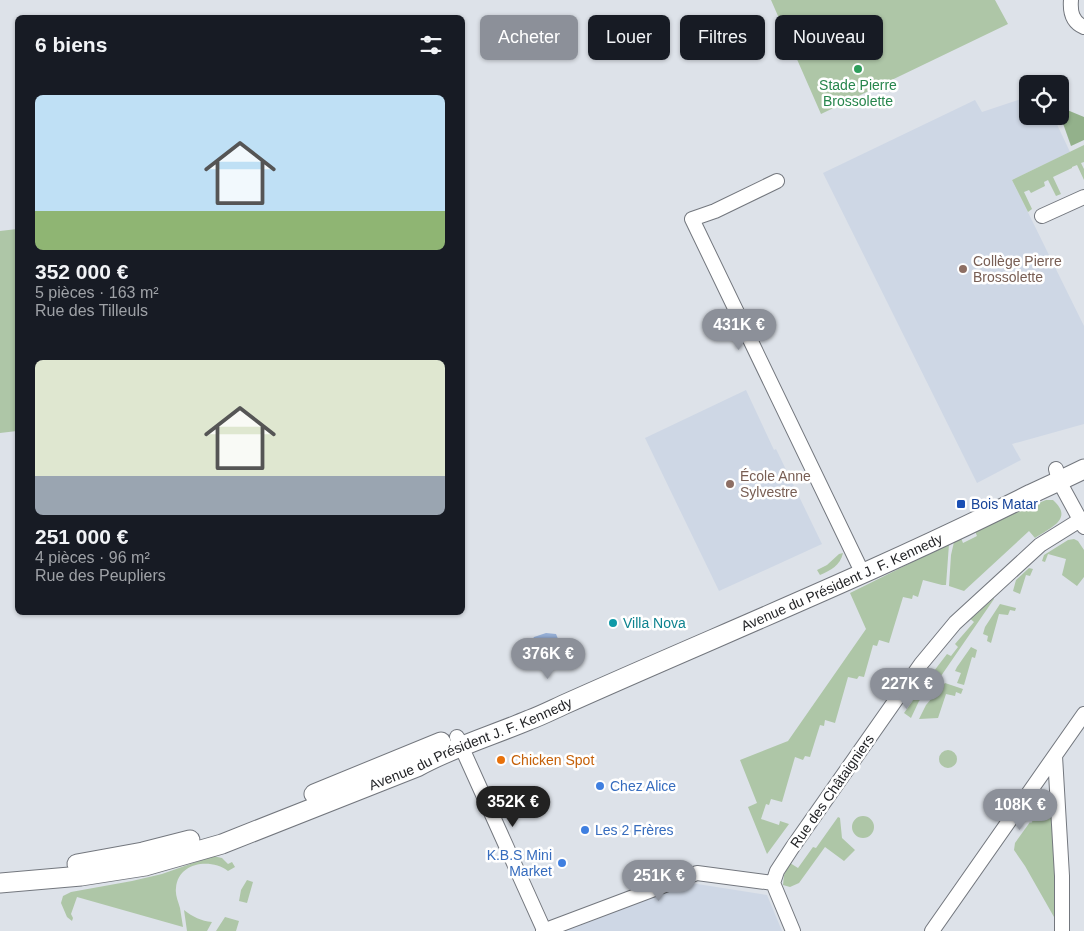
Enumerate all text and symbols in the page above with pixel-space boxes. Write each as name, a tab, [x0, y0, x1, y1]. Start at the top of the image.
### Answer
chip: Acheter	[480, 15, 578, 60]
chip: Louer	[588, 15, 670, 60]
chip: Filtres	[680, 15, 765, 60]
chip: Nouveau	[775, 15, 883, 60]
icon: filters	[417, 31, 445, 59]
text: 6 biens	[35, 33, 107, 56]
marker: Stade Pierre Brossolette	[852, 63, 864, 75]
map controls	[1019, 75, 1069, 125]
button: locate	[1019, 75, 1069, 125]
place label: Stade Pierre Brossolette	[819, 77, 897, 109]
icon: home	[195, 128, 285, 218]
place label: Collège Pierre Brossolette	[973, 253, 1062, 285]
text: 352 000 €	[35, 260, 128, 283]
marker: Collège Pierre Brossolette	[957, 263, 969, 275]
text: 5 pièces · 163 m²	[35, 284, 159, 301]
text: Rue des Tilleuls	[35, 302, 148, 319]
pin: 431K €	[698, 308, 780, 351]
text: 431K €	[713, 316, 765, 333]
icon: home	[195, 393, 285, 483]
place label: École Anne Sylvestre	[740, 468, 811, 500]
marker: École Anne Sylvestre	[724, 478, 736, 490]
place label: Bois Matar	[971, 496, 1038, 512]
marker: Bois Matar	[955, 498, 967, 510]
text: 251 000 €	[35, 525, 128, 548]
street label: Avenue du Président J. F. Kennedy	[739, 530, 945, 634]
text: 4 pièces · 96 m²	[35, 549, 150, 566]
text: Rue des Peupliers	[35, 567, 166, 584]
place label: Villa Nova	[623, 615, 686, 631]
marker: Villa Nova	[607, 617, 619, 629]
pin: 376K €	[507, 638, 589, 680]
text: 376K €	[522, 645, 574, 662]
pin: 227K €	[866, 668, 948, 710]
text: 227K €	[881, 675, 933, 692]
street label: Avenue du Président J. F. Kennedy	[366, 694, 574, 793]
street label: Rue des Châtaigniers	[787, 731, 877, 851]
place label: Chicken Spot	[511, 752, 594, 768]
marker: Chicken Spot	[495, 754, 507, 766]
place label: Chez Alice	[610, 778, 676, 794]
marker: Chez Alice	[594, 780, 606, 792]
pin: 352K €	[472, 786, 554, 828]
pin: 108K €	[979, 788, 1061, 831]
text: 352K €	[487, 793, 539, 810]
text: 108K €	[994, 796, 1046, 813]
place label: Les 2 Frères	[595, 822, 674, 838]
marker: Les 2 Frères	[579, 824, 591, 836]
place label: K.B.S Mini Market	[487, 847, 552, 879]
marker: K.B.S Mini Market	[556, 857, 568, 869]
pin: 251K €	[618, 860, 700, 902]
text: 251K €	[633, 867, 685, 884]

